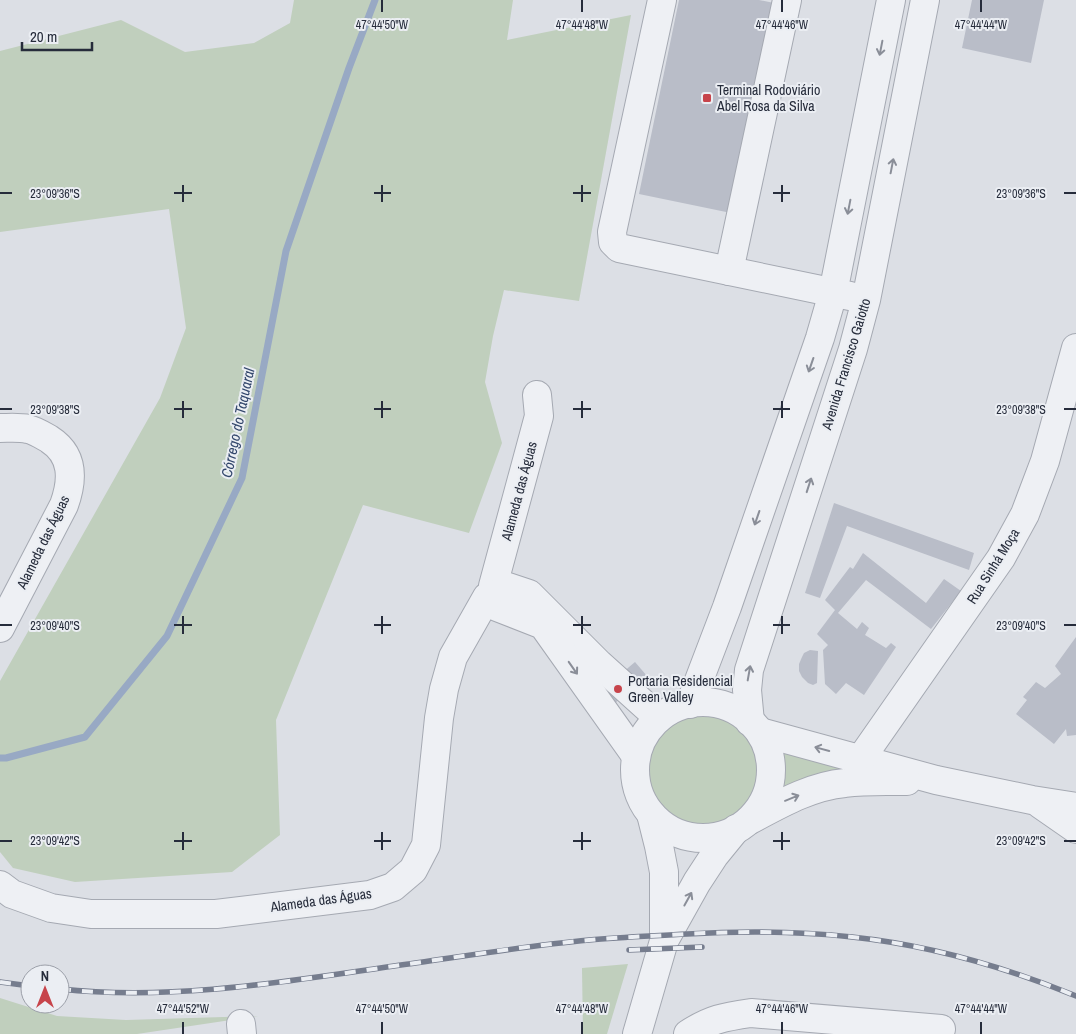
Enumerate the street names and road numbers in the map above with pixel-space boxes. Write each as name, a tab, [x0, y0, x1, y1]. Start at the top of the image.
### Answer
street label: Avenida Francisco Gaiotto	[817, 296, 875, 433]
street label: Alameda das Águas	[497, 439, 541, 544]
street label: Alameda das Águas	[12, 492, 74, 593]
street label: Rua Sinhá Moça	[963, 524, 1024, 607]
street label: Alameda das Águas	[268, 884, 373, 916]

